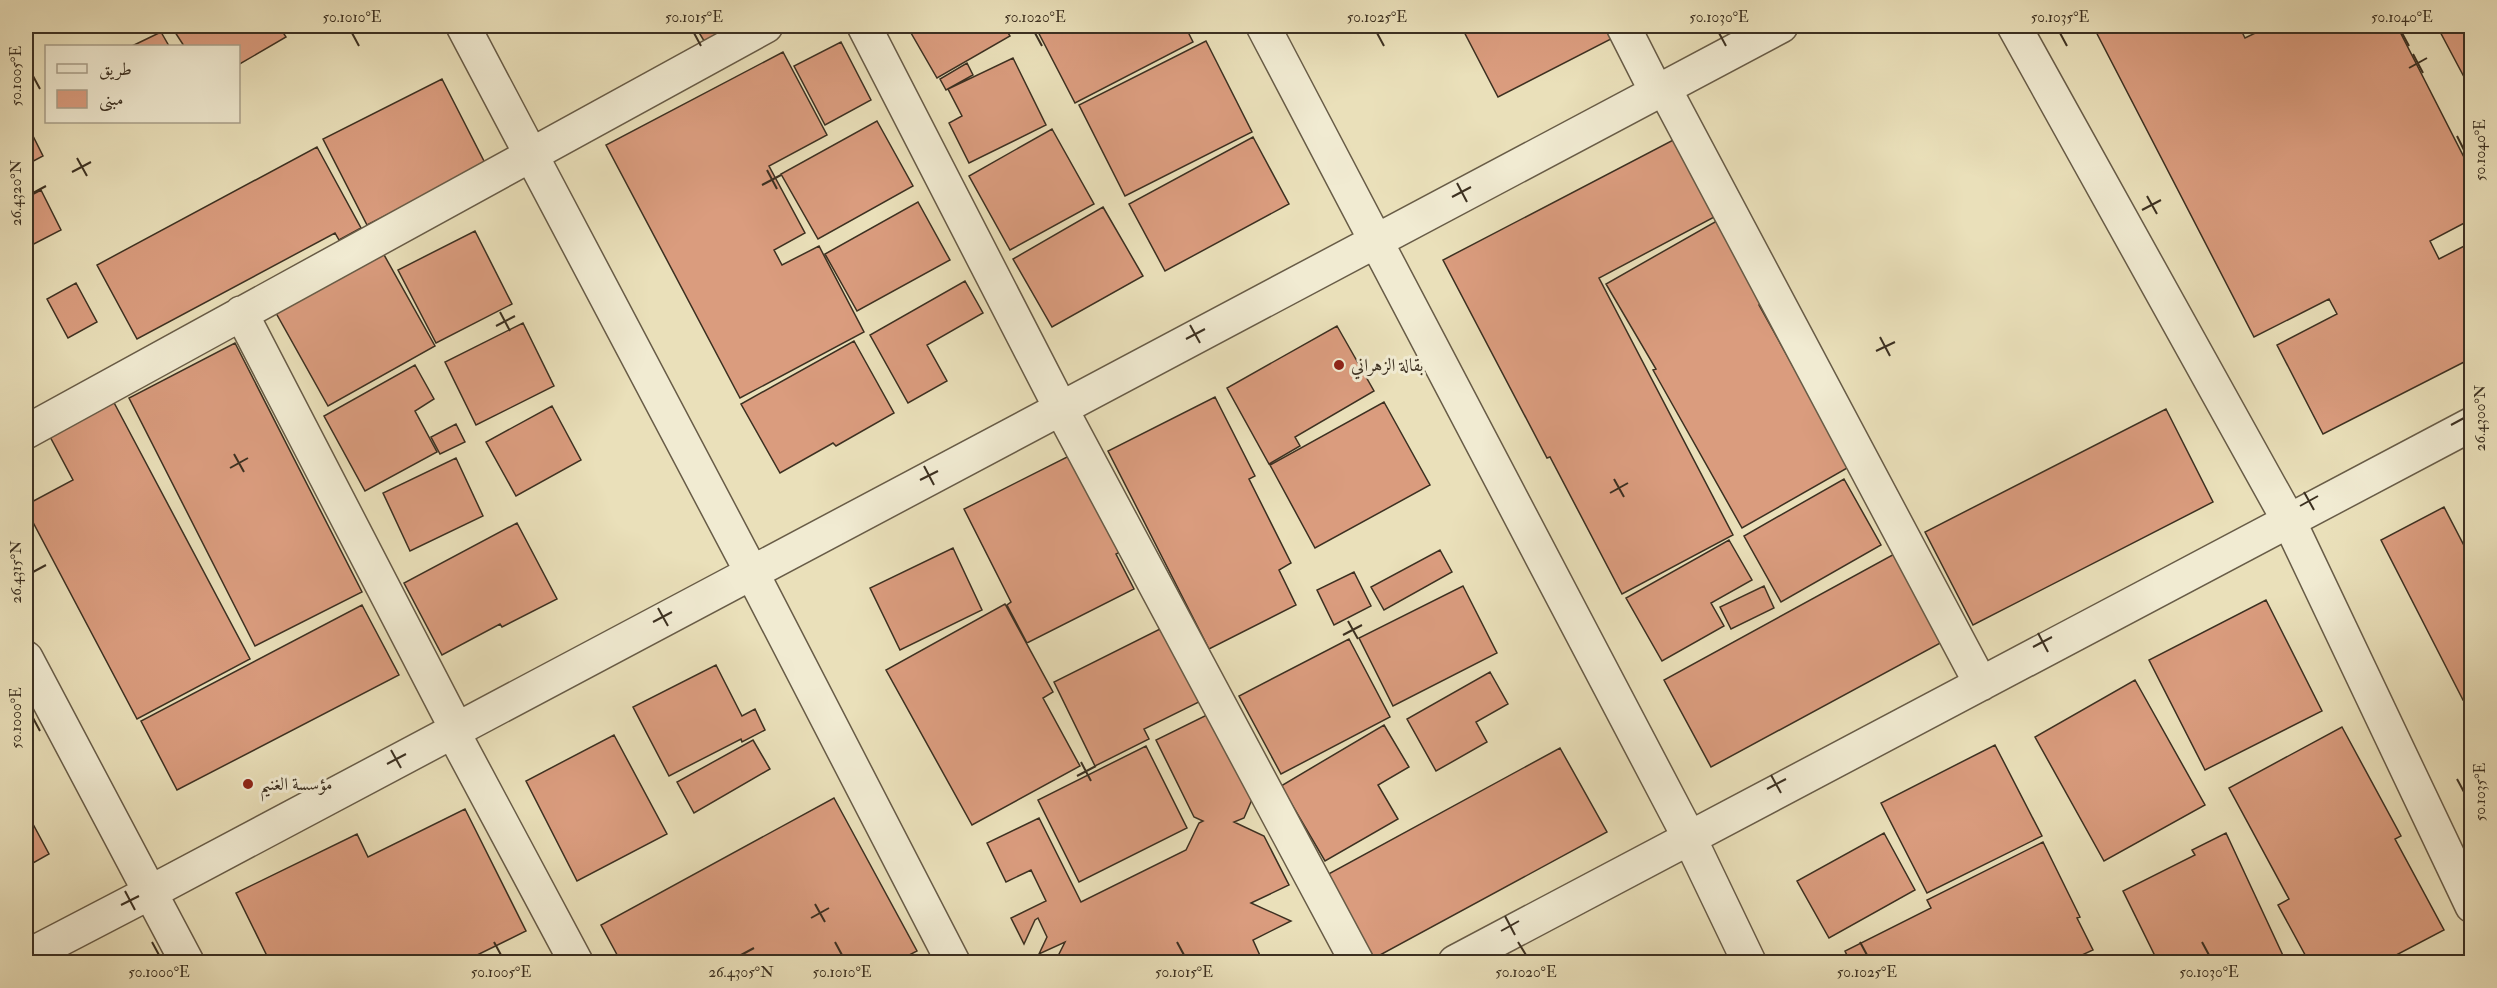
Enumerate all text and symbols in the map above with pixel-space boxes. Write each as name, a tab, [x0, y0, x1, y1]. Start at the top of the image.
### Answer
text: 50.1010°E	[323, 8, 382, 27]
text: 50.1015°E	[665, 8, 723, 27]
text: 50.1020°E	[1004, 8, 1066, 27]
text: 50.1025°E	[1347, 8, 1407, 27]
text: 50.1030°E	[1689, 8, 1749, 27]
text: 50.1035°E	[2031, 8, 2089, 27]
text: 50.1040°E	[2371, 8, 2433, 27]
legend	[45, 45, 240, 123]
text: 50.1005°E	[7, 46, 26, 106]
text: طريق	[99, 58, 132, 81]
text: مبنى	[99, 88, 124, 112]
text: 50.1040°E	[2471, 119, 2490, 181]
text: 26.4320°N	[7, 159, 26, 226]
place label: بقالة الزهراني	[1351, 354, 1423, 380]
marker: بقالة الزهراني	[1332, 358, 1346, 372]
text: 26.4300°N	[2471, 384, 2490, 451]
text: 26.4315°N	[7, 540, 26, 603]
text: 50.1000°E	[7, 687, 26, 749]
text: 50.1035°E	[2471, 763, 2490, 821]
place label: مؤسسة الغنيم	[260, 773, 332, 802]
marker: مؤسسة الغنيم	[241, 777, 255, 791]
text: 50.1000°E	[128, 963, 190, 982]
text: 50.1005°E	[471, 963, 531, 982]
text: 26.4305°N	[708, 963, 774, 982]
text: 50.1010°E	[813, 963, 872, 982]
text: 50.1015°E	[1155, 963, 1213, 982]
text: 50.1020°E	[1495, 963, 1557, 982]
text: 50.1025°E	[1837, 963, 1897, 982]
text: 50.1030°E	[2179, 963, 2239, 982]

